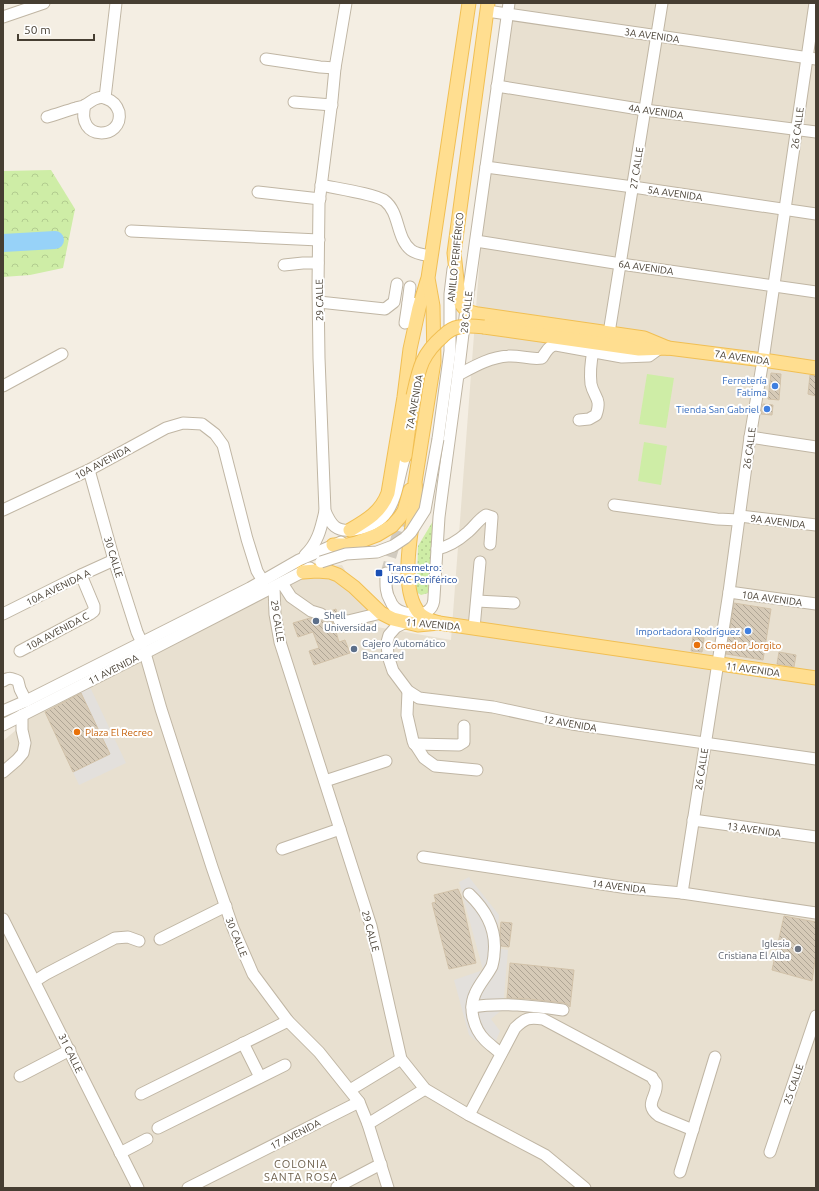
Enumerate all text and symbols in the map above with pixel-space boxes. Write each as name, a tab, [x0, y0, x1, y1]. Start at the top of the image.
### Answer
scale bar	[18, 16, 94, 42]
text: 50 m	[24, 23, 51, 36]
street label: 3A AVENIDA	[624, 26, 681, 45]
street label: 4A AVENIDA	[628, 102, 685, 121]
street label: 26 CALLE	[789, 106, 806, 150]
street label: 27 CALLE	[628, 146, 645, 190]
street label: 5A AVENIDA	[647, 184, 704, 203]
street label: ANILLO PERIFÉRICO	[444, 211, 466, 302]
street label: 6A AVENIDA	[618, 258, 675, 277]
street label: 29 CALLE	[314, 278, 325, 321]
street label: 28 CALLE	[458, 290, 475, 334]
street label: 7A AVENIDA	[714, 348, 771, 367]
street label: 7A AVENIDA	[404, 373, 425, 430]
place label: Ferretería Fatima	[722, 375, 767, 398]
marker: Ferretería Fatima	[770, 381, 780, 391]
place label: Tienda San Gabriel	[676, 404, 759, 415]
marker: Tienda San Gabriel	[762, 404, 772, 414]
street label: 26 CALLE	[741, 426, 758, 470]
street label: 10A AVENIDA	[73, 443, 132, 482]
street label: 9A AVENIDA	[750, 513, 807, 530]
street label: 30 CALLE	[102, 535, 125, 579]
place label: Transmetro: USAC Periférico	[387, 562, 458, 585]
street label: 10A AVENIDA A	[24, 567, 93, 608]
marker: Transmetro: USAC Periférico	[374, 568, 384, 578]
street label: 10A AVENIDA	[741, 589, 803, 608]
street label: 29 CALLE	[269, 599, 286, 643]
street label: 10A AVENIDA C	[24, 610, 91, 653]
place label: Shell Universidad	[324, 610, 377, 633]
marker: Shell Universidad	[311, 616, 321, 626]
street label: 11 AVENIDA	[405, 617, 461, 632]
place label: Importadora Rodríguez	[636, 626, 740, 637]
marker: Importadora Rodríguez	[743, 626, 753, 636]
place label: Cajero Automático Bancared	[362, 638, 446, 661]
marker: Comedor Jorgito	[692, 640, 702, 650]
place label: Comedor Jorgito	[705, 640, 782, 651]
marker: Cajero Automático Bancared	[349, 644, 359, 654]
street label: 11 AVENIDA	[86, 652, 141, 687]
street label: 11 AVENIDA	[725, 660, 781, 679]
street label: 12 AVENIDA	[542, 713, 598, 734]
marker: Plaza El Recreo	[72, 727, 82, 737]
place label: Plaza El Recreo	[85, 727, 153, 738]
street label: 26 CALLE	[693, 747, 710, 791]
street label: 13 AVENIDA	[726, 820, 782, 839]
street label: 14 AVENIDA	[591, 878, 647, 895]
street label: 29 CALLE	[360, 909, 381, 953]
street label: 30 CALLE	[224, 916, 250, 959]
place label: Iglesia Cristiana El Alba	[718, 938, 790, 961]
marker: Iglesia Cristiana El Alba	[793, 944, 803, 954]
street label: 31 CALLE	[56, 1032, 85, 1075]
street label: 25 CALLE	[781, 1062, 806, 1106]
street label: 17 AVENIDA	[268, 1117, 323, 1152]
district label: COLONIA SANTA ROSA	[264, 1158, 338, 1183]

